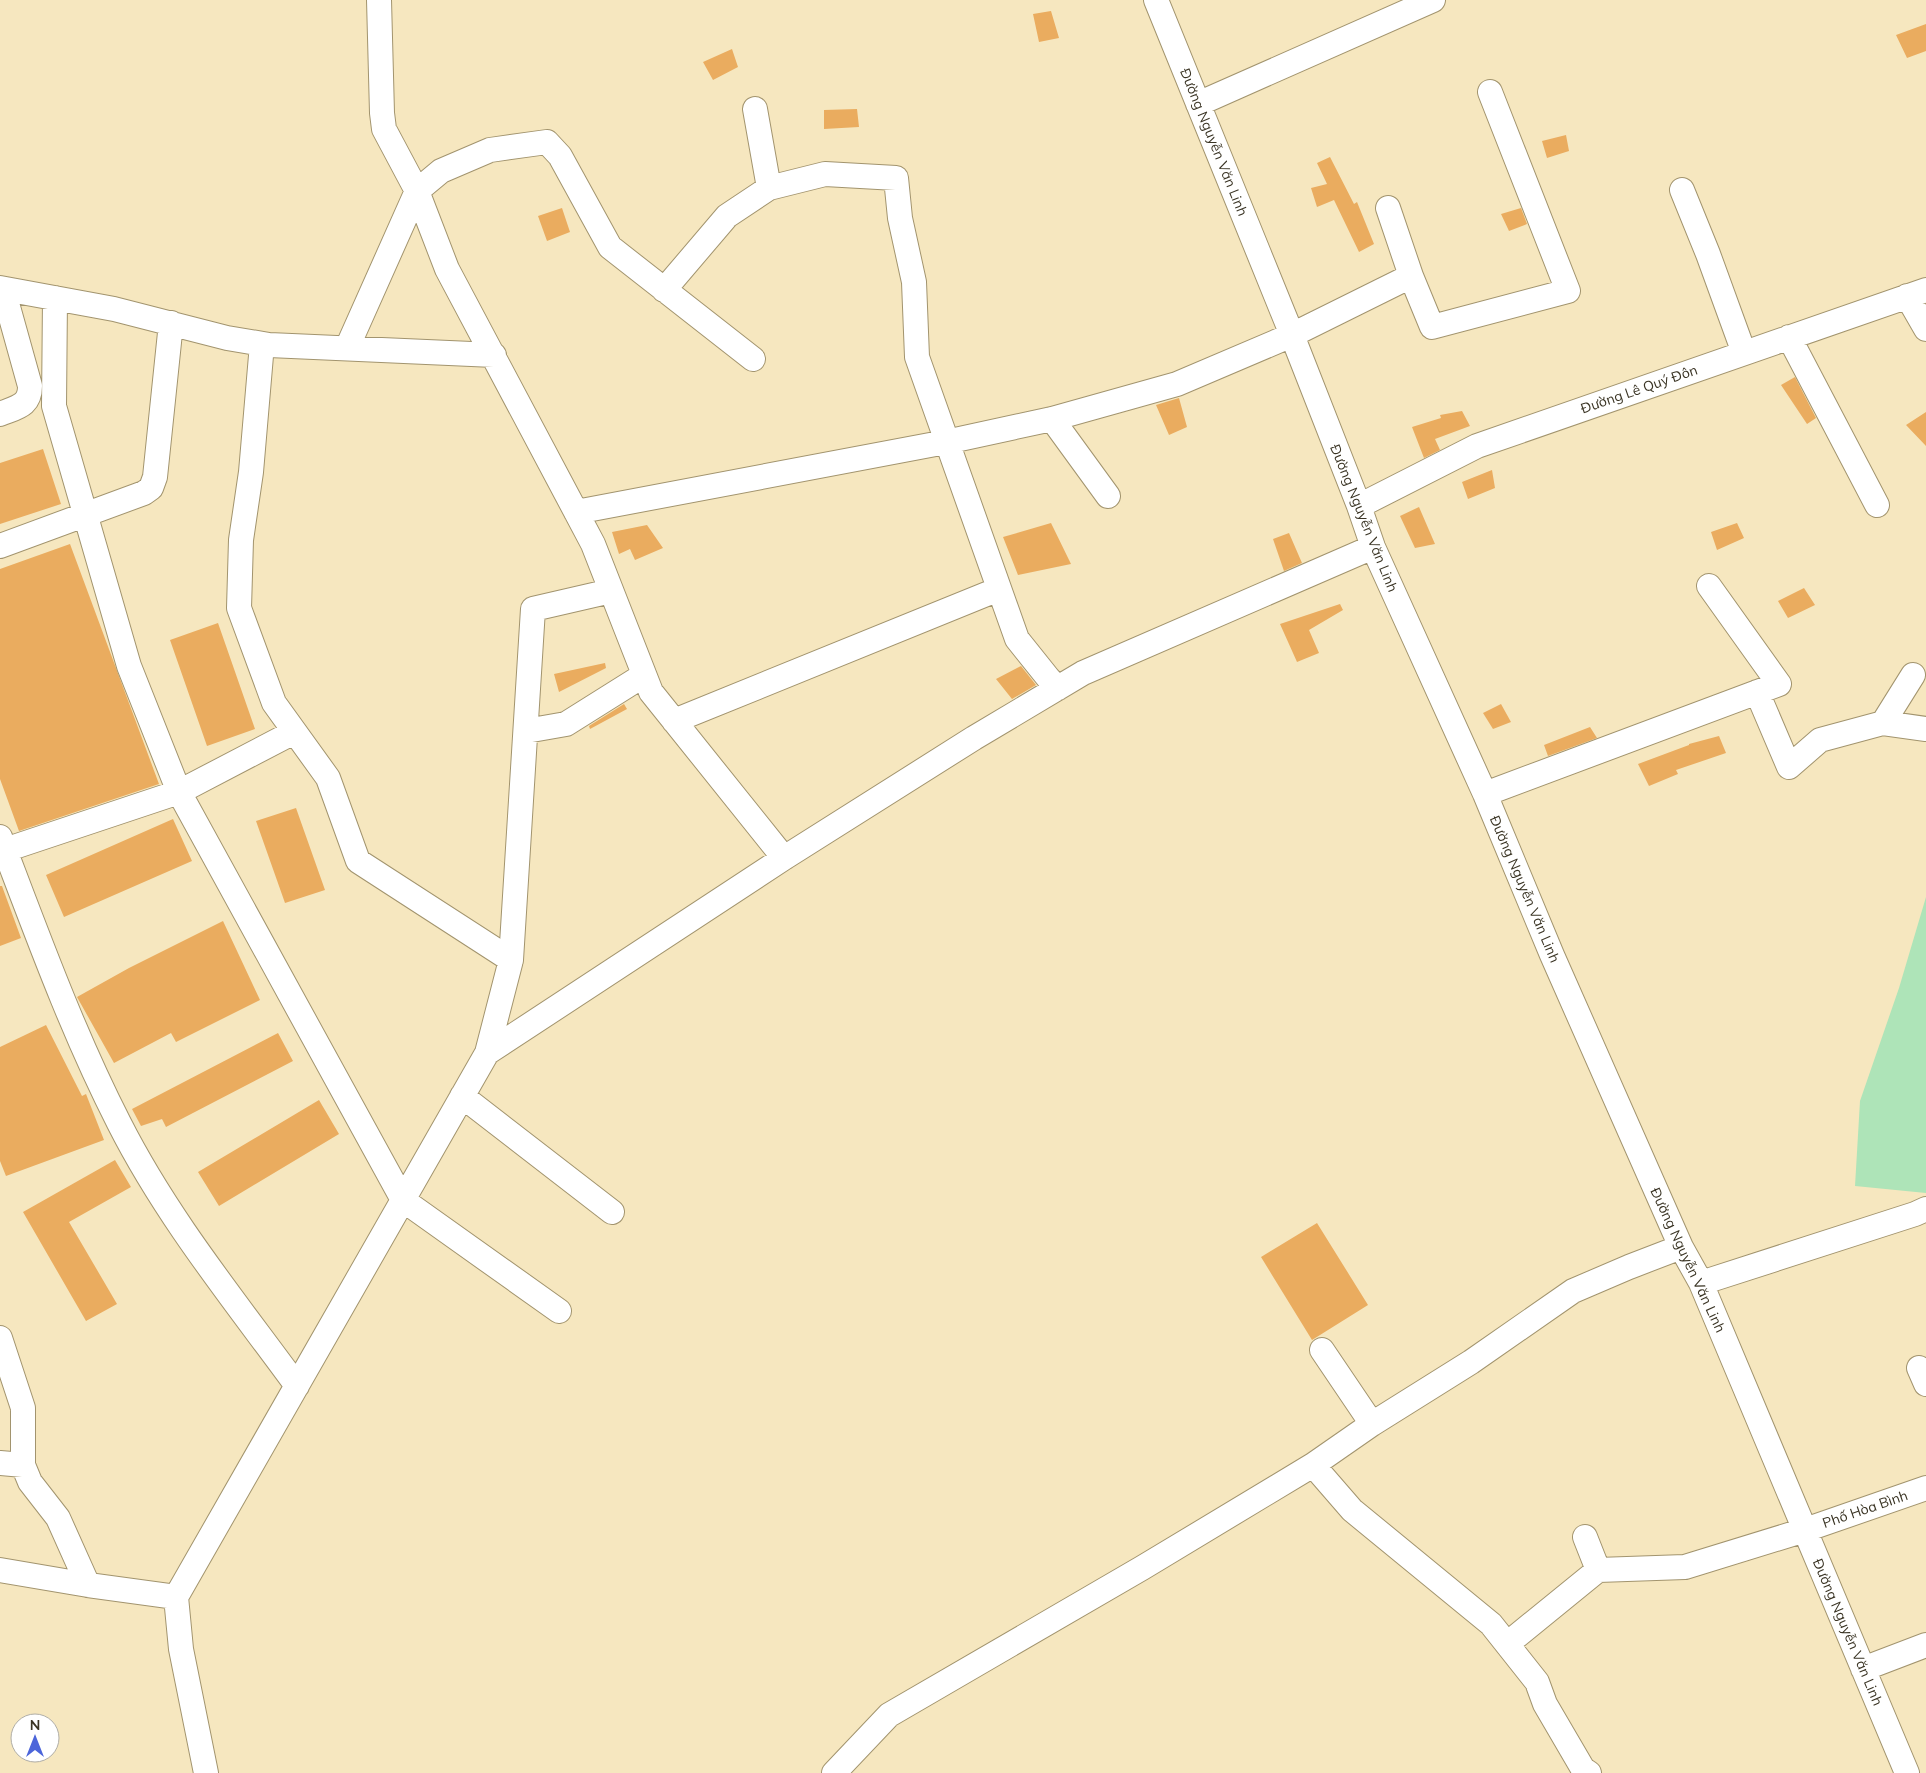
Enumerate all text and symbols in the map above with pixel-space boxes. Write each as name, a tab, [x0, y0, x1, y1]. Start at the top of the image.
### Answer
street label: Đường Nguyễn Văn Linh	[1176, 65, 1252, 219]
street label: Đường Lê Quý Đôn	[1578, 361, 1700, 417]
street label: Đường Nguyễn Văn Linh	[1326, 441, 1402, 595]
street label: Đường Nguyễn Văn Linh	[1486, 813, 1564, 965]
street label: Đường Nguyễn Văn Linh	[1646, 1185, 1730, 1335]
street label: Phố Hòa Bình	[1820, 1486, 1910, 1532]
street label: Đường Nguyễn Văn Linh	[1809, 1556, 1887, 1708]
north arrow	[10, 1713, 60, 1763]
text: N	[30, 1716, 40, 1734]

